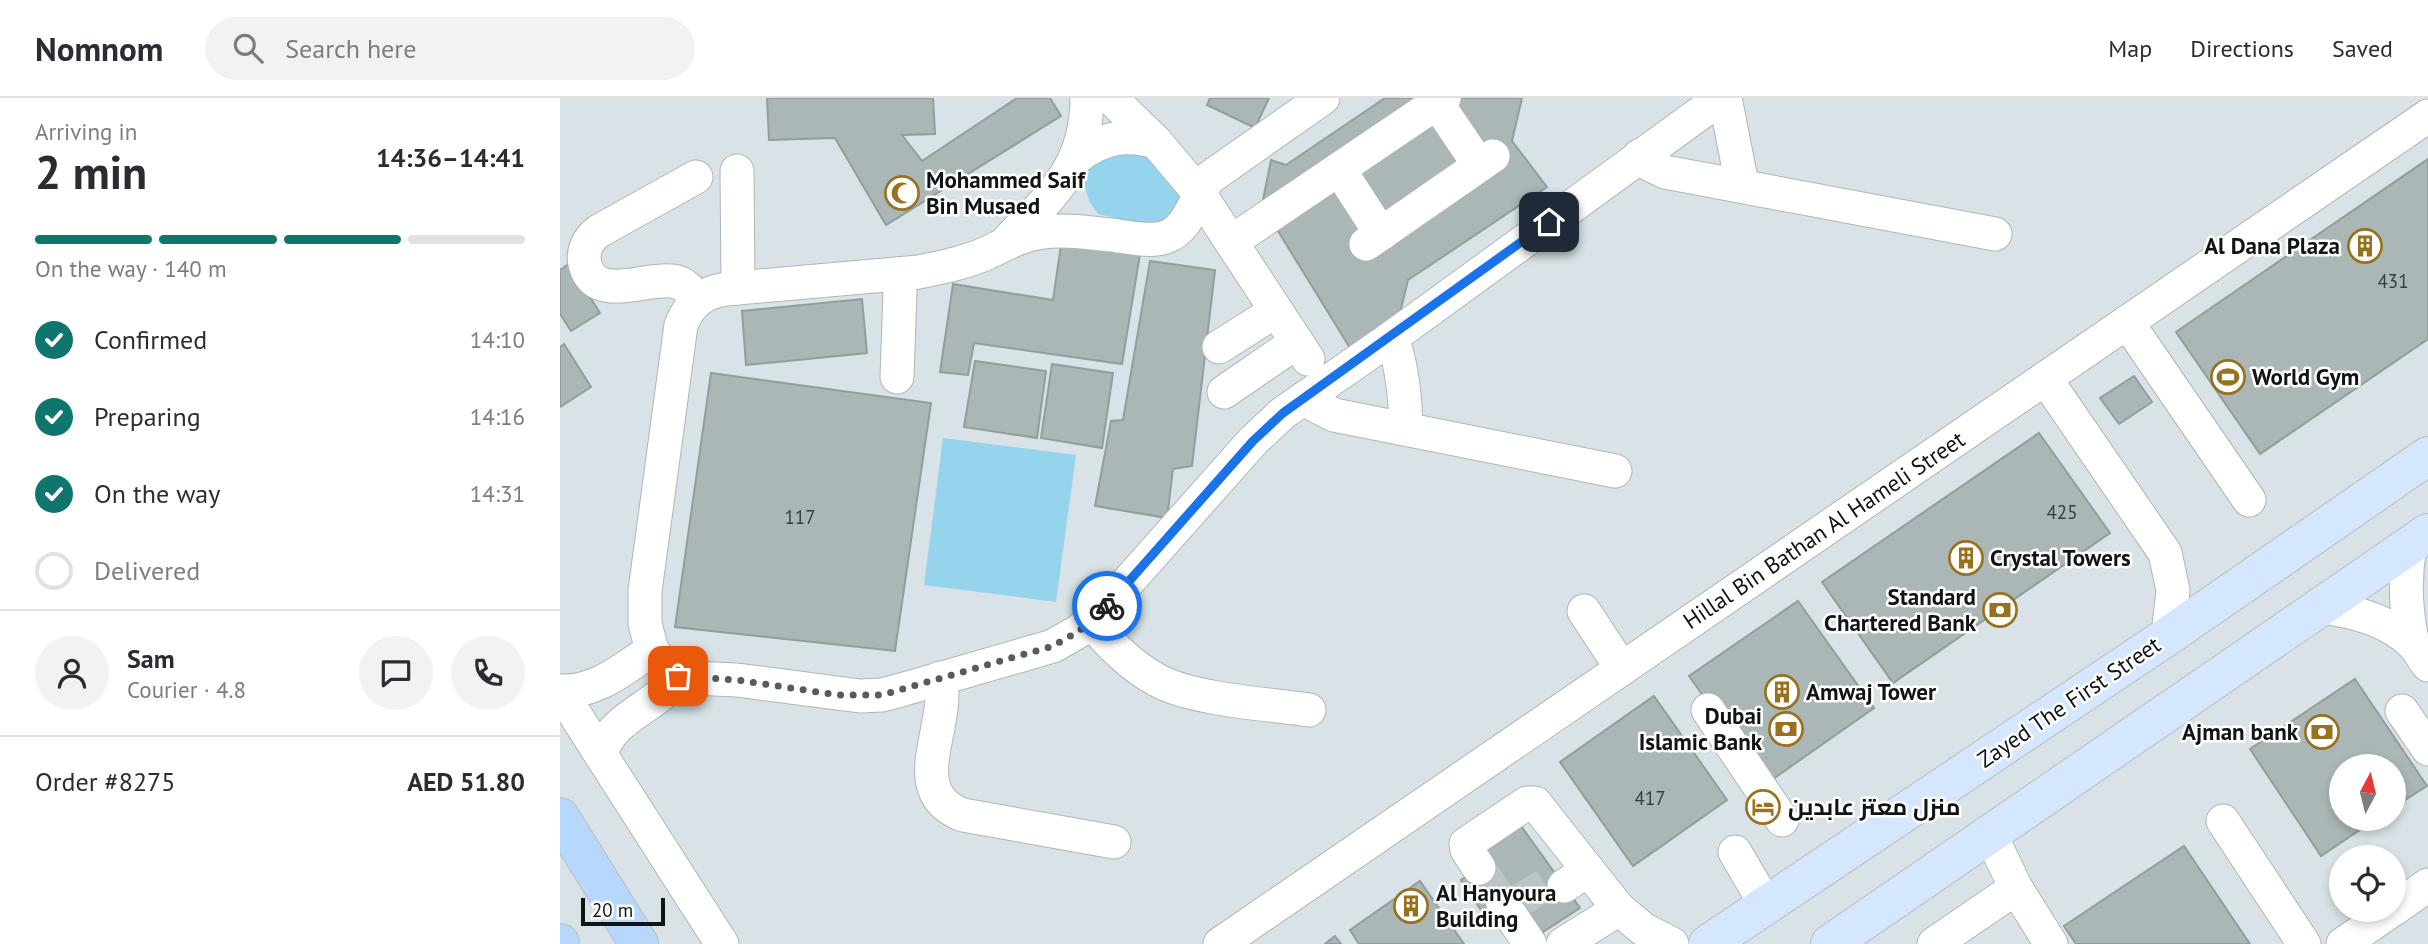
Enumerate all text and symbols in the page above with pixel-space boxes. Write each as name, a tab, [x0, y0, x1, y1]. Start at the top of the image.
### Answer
search box	[205, 17, 695, 80]
text: Nomnom	[35, 27, 163, 70]
icon: search	[229, 29, 267, 67]
text: Search here	[285, 32, 416, 65]
text: Map	[2108, 33, 2152, 64]
text: Directions	[2190, 33, 2294, 64]
text: Saved	[2332, 33, 2393, 64]
text: Arriving in	[35, 117, 137, 146]
text: 14:36–14:41	[376, 141, 525, 174]
text: 2 min	[35, 142, 147, 202]
place label: Mohammed Saif Bin Musaed	[926, 165, 1086, 220]
mosque icon: Mohammed Saif Bin Musaed	[883, 174, 921, 212]
pin	[1519, 192, 1579, 252]
icon: home	[1530, 203, 1568, 241]
building icon: Al Dana Plaza	[2346, 227, 2384, 265]
place label: Al Dana Plaza	[2204, 231, 2340, 260]
text: On the way · 140 m	[35, 254, 227, 283]
house number: 431	[2377, 269, 2409, 293]
icon: check	[35, 321, 73, 359]
text: Confirmed	[94, 323, 207, 356]
text: 14:10	[470, 325, 525, 354]
sports icon: World Gym	[2209, 358, 2247, 396]
place label: World Gym	[2252, 362, 2359, 391]
icon: check	[35, 398, 73, 436]
text: Preparing	[94, 400, 201, 433]
text: 14:16	[470, 402, 525, 431]
street label: Hillal Bin Bathan Al Hameli Street	[1677, 424, 1970, 635]
icon: check	[35, 475, 73, 513]
text: On the way	[94, 477, 220, 510]
text: 14:31	[470, 479, 525, 508]
house number: 425	[2046, 500, 2078, 524]
house number: 117	[784, 505, 816, 529]
building icon: Crystal Towers	[1947, 539, 1985, 577]
place label: Crystal Towers	[1990, 543, 2131, 572]
text: Delivered	[94, 554, 200, 587]
courier	[1072, 571, 1142, 641]
place label: Standard Chartered Bank	[1824, 582, 1977, 637]
icon: bike	[1088, 587, 1126, 625]
bank icon: Standard Chartered Bank	[1981, 591, 2019, 629]
street label: Zayed The First Street	[1972, 629, 2166, 774]
button: person	[35, 636, 109, 710]
button: chat	[359, 636, 433, 710]
button: phone	[451, 636, 525, 710]
text: Sam	[127, 642, 175, 675]
pin	[648, 646, 708, 706]
icon: bag	[659, 657, 697, 695]
building icon: Amwaj Tower	[1763, 673, 1801, 711]
text: Courier · 4.8	[127, 675, 246, 704]
place label: Amwaj Tower	[1806, 677, 1937, 706]
place label: Dubai Islamic Bank	[1639, 701, 1763, 756]
bank icon: Dubai Islamic Bank	[1767, 710, 1805, 748]
bank icon: Ajman bank	[2303, 713, 2341, 751]
place label: Ajman bank	[2182, 717, 2299, 746]
north arrow	[2329, 754, 2406, 831]
map controls	[2329, 754, 2406, 922]
text: Order #8275	[35, 765, 175, 798]
text: AED 51.80	[407, 765, 525, 798]
house number: 417	[1634, 786, 1666, 810]
hotel icon: منزل معتز عابدين	[1744, 788, 1782, 826]
place label: منزل معتز عابدين	[1788, 792, 1961, 821]
button: locate	[2329, 845, 2406, 922]
place label: Al Hanyoura Building	[1436, 878, 1556, 933]
building icon: Al Hanyoura Building	[1392, 887, 1430, 925]
scale bar	[581, 895, 665, 927]
text: 20 m	[592, 898, 633, 922]

